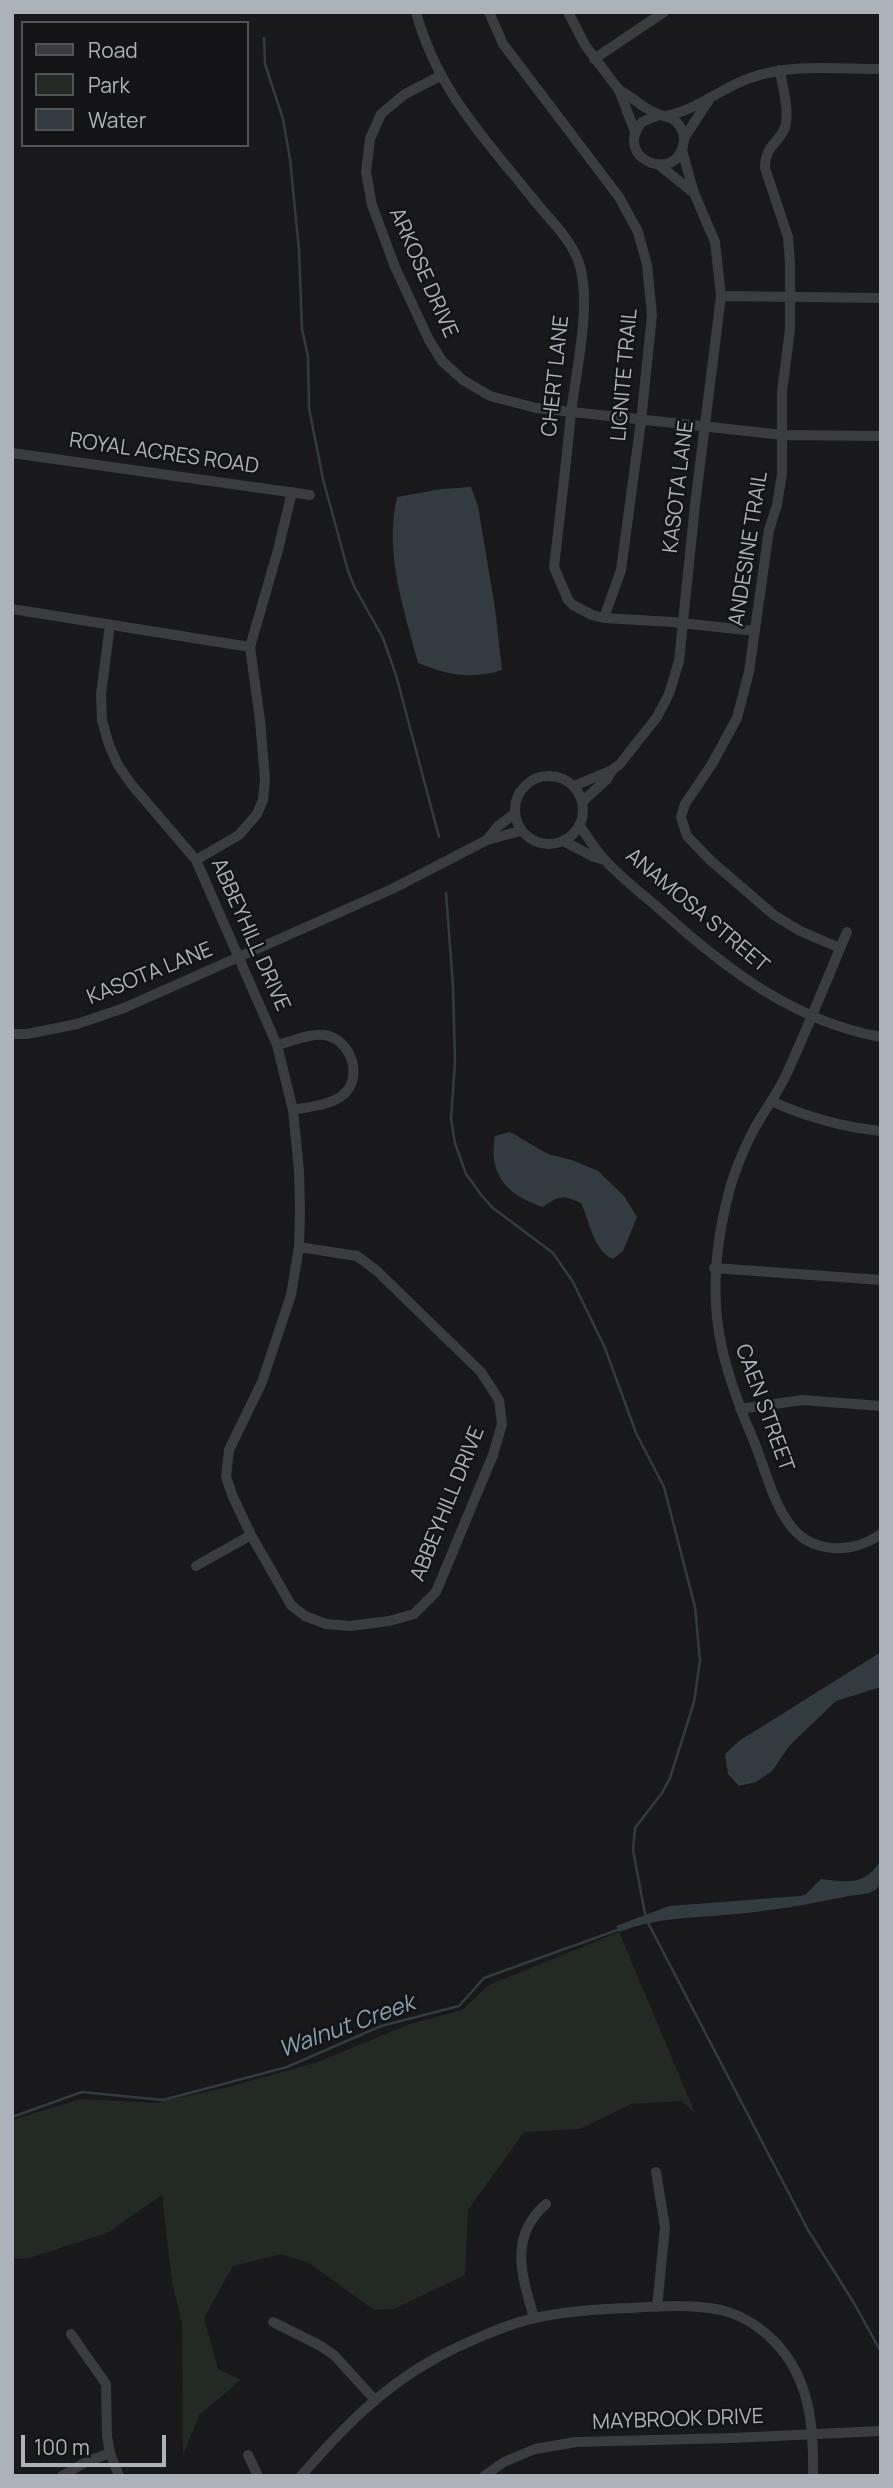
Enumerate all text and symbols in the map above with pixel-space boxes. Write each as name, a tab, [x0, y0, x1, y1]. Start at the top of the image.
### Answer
legend	[21, 21, 248, 147]
text: Road	[88, 36, 138, 64]
text: Park	[88, 71, 130, 99]
text: Water	[88, 106, 146, 134]
street label: ARKOSE DRIVE	[383, 204, 463, 342]
street label: LIGNITE TRAIL	[607, 308, 643, 442]
street label: CHERT LANE	[537, 314, 575, 438]
street label: KASOTA LANE	[658, 419, 700, 555]
street label: ROYAL ACRES ROAD	[67, 428, 261, 480]
street label: ANDESINE TRAIL	[724, 470, 774, 628]
street label: ANAMOSA STREET	[620, 844, 774, 978]
street label: ABBEYHILL DRIVE	[205, 855, 295, 1015]
street label: KASOTA LANE	[84, 937, 216, 1011]
street label: CAEN STREET	[729, 1341, 799, 1475]
street label: ABBEYHILL DRIVE	[406, 1423, 490, 1585]
water label: Walnut Creek	[275, 1990, 419, 2064]
street label: MAYBROOK DRIVE	[592, 2404, 764, 2436]
scale bar	[24, 2422, 170, 2466]
text: 100 m	[34, 2433, 90, 2461]

